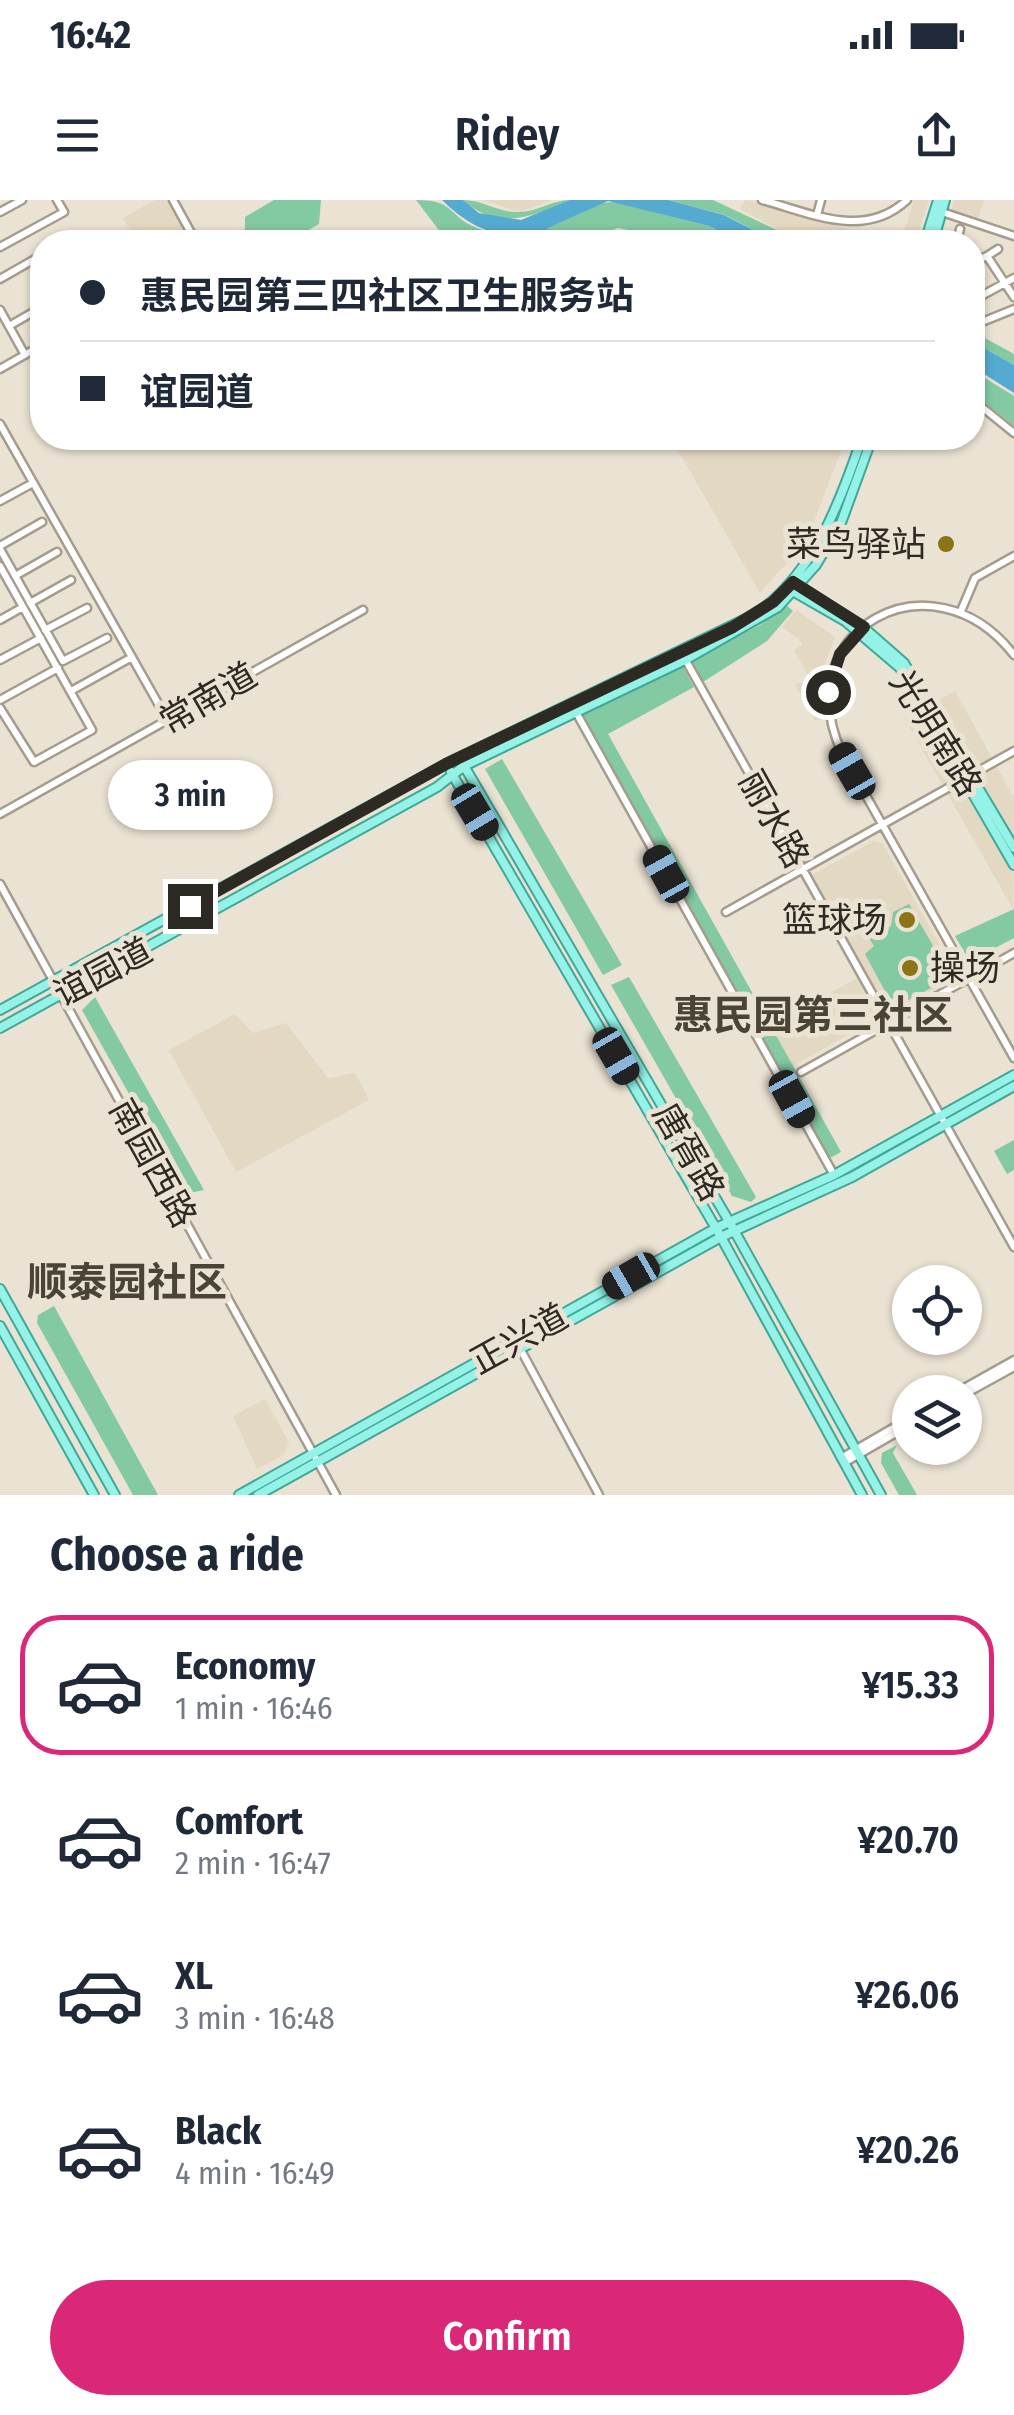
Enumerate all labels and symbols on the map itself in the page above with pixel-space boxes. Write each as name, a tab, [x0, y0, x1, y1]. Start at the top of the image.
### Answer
place label: 菜鸟驿站	[786, 523, 926, 565]
marker: 菜鸟驿站	[935, 533, 957, 555]
street label: 常南道	[152, 654, 264, 742]
street label: 光明南路	[881, 663, 991, 803]
route start	[806, 670, 851, 715]
car	[824, 738, 880, 804]
callout: 3 min	[108, 761, 272, 831]
street label: 丽水路	[730, 763, 818, 875]
car	[447, 779, 503, 845]
car	[638, 840, 694, 908]
route end	[168, 884, 213, 929]
place label: 篮球场	[782, 899, 887, 941]
marker: 篮球场	[896, 909, 918, 931]
street label: 谊园道	[47, 929, 159, 1015]
place label: 操场	[930, 947, 1000, 989]
marker: 操场	[899, 957, 921, 979]
district label: 惠民园第三社区	[673, 992, 953, 1040]
car	[588, 1023, 644, 1089]
car	[764, 1065, 820, 1133]
street label: 南园西路	[101, 1092, 205, 1234]
street label: 唐胥路	[645, 1096, 733, 1208]
car	[598, 1248, 664, 1304]
district label: 顺泰园社区	[27, 1259, 227, 1307]
street label: 正兴道	[463, 1295, 575, 1383]

